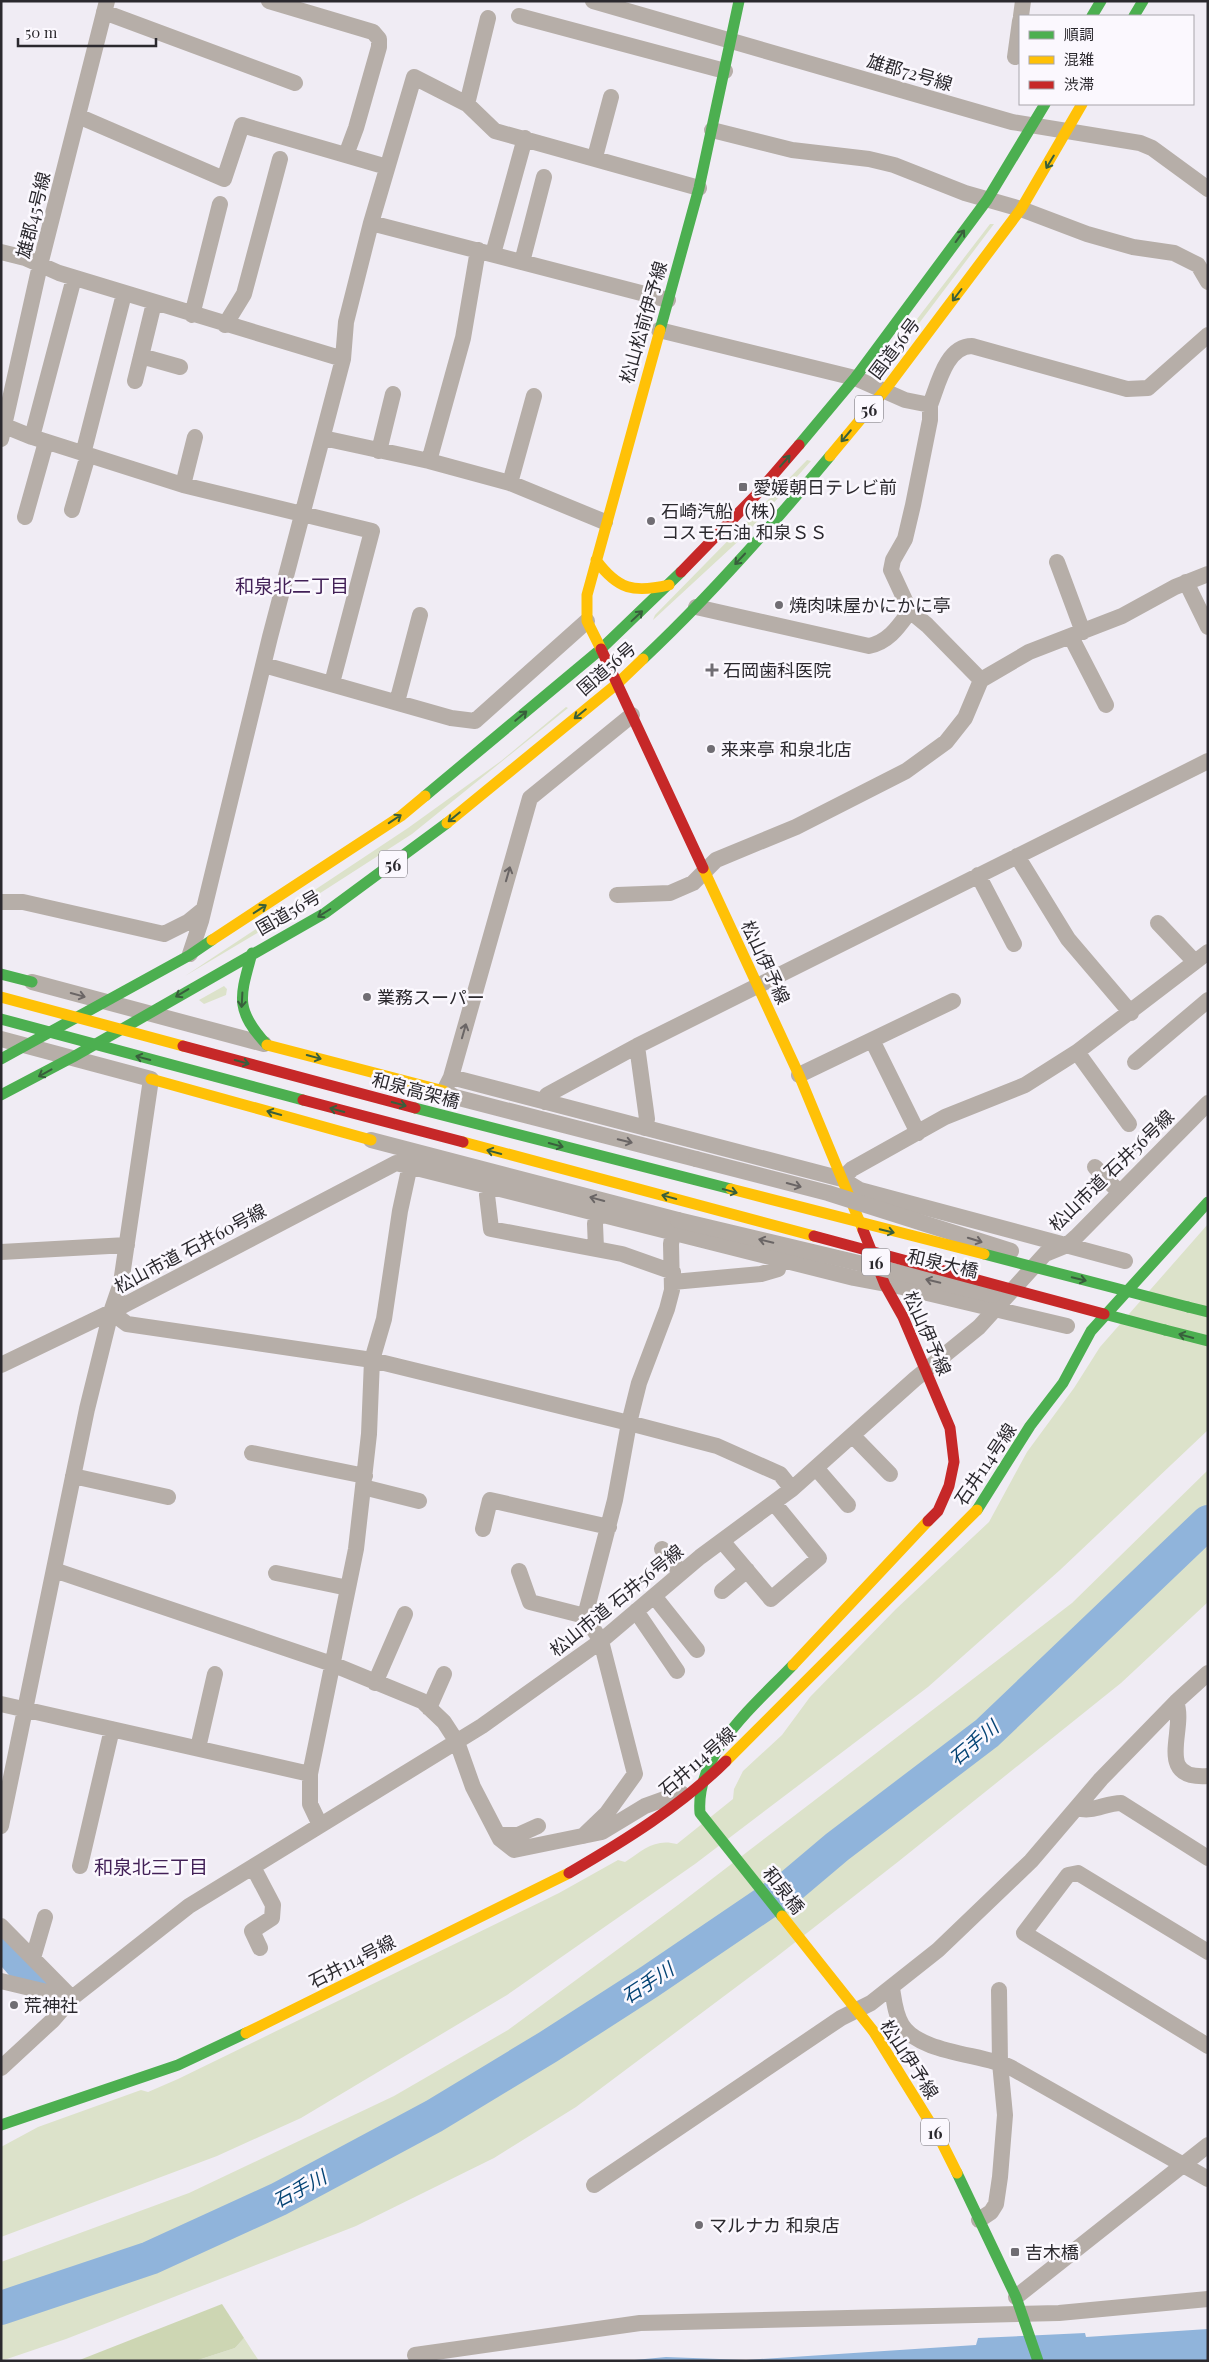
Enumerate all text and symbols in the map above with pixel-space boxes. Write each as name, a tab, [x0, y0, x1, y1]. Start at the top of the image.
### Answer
scale bar	[18, 15, 155, 47]
legend	[1019, 15, 1194, 105]
text: 50 m	[25, 22, 58, 42]
text: 順調	[1064, 24, 1094, 44]
street label: 雄郡72号線	[864, 48, 956, 96]
text: 混雑	[1064, 49, 1094, 69]
text: 渋滞	[1064, 74, 1094, 94]
one-way arrow	[1045, 154, 1055, 168]
street label: 雄郡45号線	[11, 169, 55, 261]
one-way arrow	[955, 229, 965, 243]
street label: 松山松前伊予線	[614, 258, 672, 386]
one-way arrow	[952, 288, 962, 302]
street label: 国道56号	[863, 313, 925, 383]
road number: 56	[855, 396, 883, 422]
one-way arrow	[841, 430, 852, 443]
one-way arrow	[779, 454, 791, 467]
place label: 愛媛朝日テレビ前	[753, 475, 897, 499]
marker: 愛媛朝日テレビ前	[737, 481, 749, 493]
place label: 石崎汽船（株） コスモ石油 和泉ＳＳ	[661, 499, 827, 544]
marker: 石崎汽船（株） コスモ石油 和泉ＳＳ	[645, 515, 657, 527]
one-way arrow	[734, 553, 746, 566]
district label: 和泉北二丁目	[235, 572, 349, 598]
place label: 焼肉味屋かにかに亭	[789, 593, 951, 617]
marker: 焼肉味屋かにかに亭	[773, 599, 785, 611]
one-way arrow	[630, 610, 643, 622]
street label: 国道56号	[571, 636, 641, 700]
place label: 石岡歯科医院	[723, 658, 831, 682]
marker: 石岡歯科医院	[705, 663, 719, 677]
one-way arrow	[574, 708, 587, 719]
one-way arrow	[514, 711, 527, 722]
place label: 来来亭 和泉北店	[721, 737, 851, 761]
marker: 来来亭 和泉北店	[705, 743, 717, 755]
one-way arrow	[448, 811, 461, 823]
one-way arrow	[388, 814, 402, 824]
road number: 56	[379, 851, 407, 878]
one-way arrow	[504, 867, 514, 883]
street label: 国道56号	[251, 884, 325, 940]
one-way arrow	[252, 904, 266, 914]
one-way arrow	[317, 909, 331, 919]
street label: 松山伊予線	[736, 916, 796, 1008]
place label: 業務スーパー	[377, 985, 485, 1009]
one-way arrow	[175, 988, 190, 998]
one-way arrow	[70, 991, 86, 1001]
marker: 業務スーパー	[361, 991, 373, 1003]
one-way arrow	[238, 992, 247, 1008]
one-way arrow	[460, 1023, 470, 1039]
one-way arrow	[135, 1052, 151, 1062]
one-way arrow	[305, 1053, 321, 1062]
one-way arrow	[234, 1057, 250, 1067]
street label: 和泉高架橋	[369, 1067, 463, 1113]
one-way arrow	[37, 1068, 52, 1078]
one-way arrow	[390, 1100, 406, 1109]
street label: 松山市道 石井56号線	[1043, 1104, 1179, 1236]
one-way arrow	[330, 1105, 346, 1115]
one-way arrow	[266, 1107, 282, 1117]
one-way arrow	[617, 1137, 633, 1146]
one-way arrow	[548, 1141, 564, 1150]
one-way arrow	[487, 1147, 503, 1156]
one-way arrow	[786, 1180, 802, 1190]
one-way arrow	[722, 1186, 738, 1196]
one-way arrow	[661, 1192, 677, 1202]
one-way arrow	[590, 1193, 606, 1203]
street label: 松山市道 石井60号線	[110, 1198, 270, 1298]
one-way arrow	[879, 1227, 895, 1236]
one-way arrow	[966, 1235, 982, 1245]
one-way arrow	[758, 1236, 774, 1245]
street label: 和泉大橋	[905, 1243, 981, 1283]
road number: 16	[862, 1248, 890, 1276]
one-way arrow	[1070, 1275, 1086, 1284]
one-way arrow	[926, 1276, 942, 1285]
street label: 松山伊予線	[899, 1287, 957, 1379]
one-way arrow	[1179, 1330, 1195, 1340]
street label: 石井114号線	[949, 1418, 1021, 1510]
street label: 松山市道 石井56号線	[544, 1539, 688, 1661]
water label: 石手川	[943, 1712, 1005, 1770]
street label: 石井114号線	[654, 1721, 740, 1801]
district label: 和泉北三丁目	[94, 1853, 208, 1879]
street label: 和泉橋	[758, 1861, 810, 1919]
street label: 石井114号線	[305, 1929, 399, 1993]
water label: 石手川	[616, 1954, 680, 2008]
place label: 荒神社	[24, 1993, 78, 2017]
marker: 荒神社	[8, 1999, 20, 2011]
street label: 松山伊予線	[875, 2015, 945, 2103]
road number: 16	[921, 2118, 949, 2146]
water label: 石手川	[268, 2162, 332, 2213]
place label: マルナカ 和泉店	[709, 2213, 839, 2237]
marker: マルナカ 和泉店	[693, 2219, 705, 2231]
place label: 吉木橋	[1025, 2240, 1079, 2264]
marker: 吉木橋	[1009, 2246, 1021, 2258]

